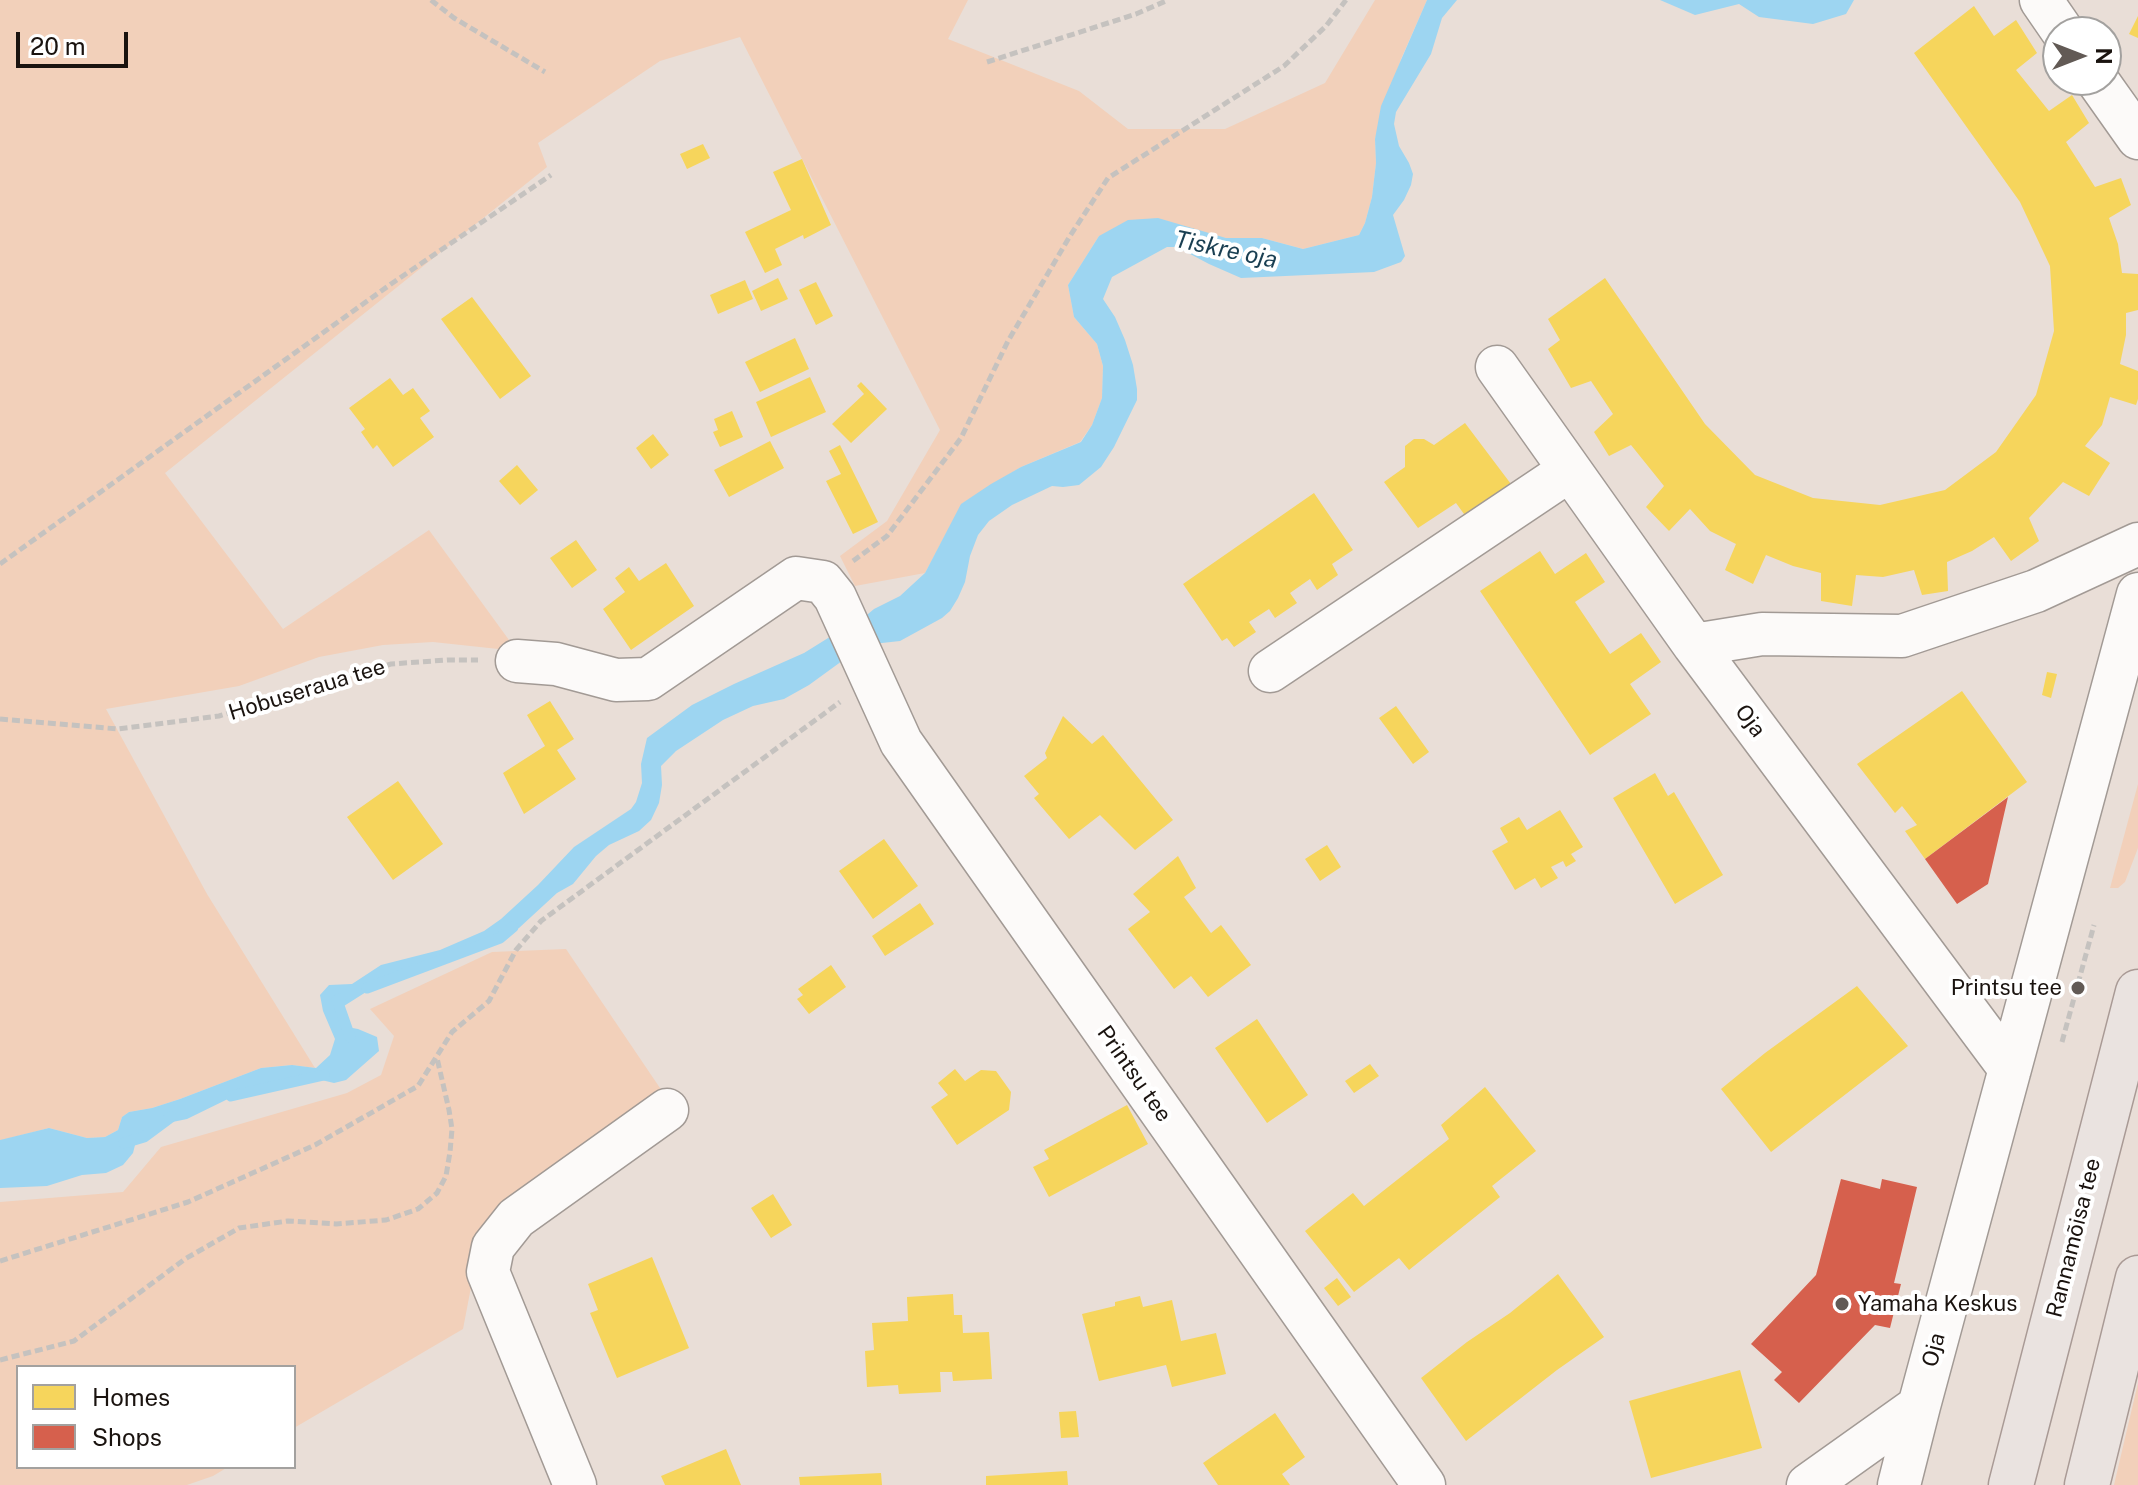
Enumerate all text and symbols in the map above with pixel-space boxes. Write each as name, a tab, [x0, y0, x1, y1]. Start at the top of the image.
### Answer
scale bar	[20, 16, 132, 66]
north arrow	[2042, 16, 2122, 96]
text: 20 m	[30, 32, 86, 60]
text: N	[2091, 47, 2117, 65]
water label: Tiskre oja	[1172, 225, 1280, 275]
street label: Hobuseraua tee	[225, 654, 389, 726]
street label: Oja	[1729, 699, 1771, 743]
place label: Printsu tee	[1951, 975, 2062, 1001]
marker: Printsu tee	[2069, 979, 2087, 997]
street label: Printsu tee	[1091, 1021, 1177, 1127]
street label: Rannamõisa tee	[2041, 1156, 2107, 1320]
place label: Yamaha Keskus	[1858, 1291, 2017, 1317]
marker: Yamaha Keskus	[1833, 1295, 1851, 1313]
street label: Oja	[1917, 1330, 1951, 1370]
legend	[16, 1365, 296, 1469]
text: Homes	[92, 1383, 170, 1411]
text: Shops	[92, 1423, 162, 1451]

